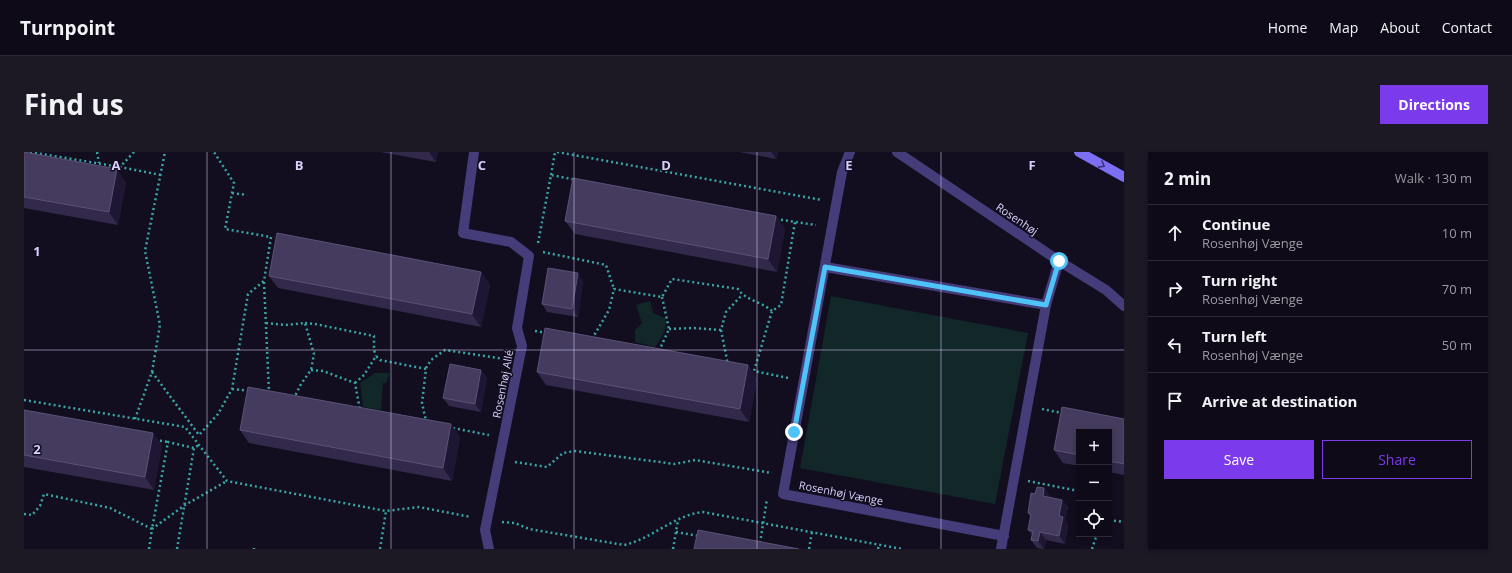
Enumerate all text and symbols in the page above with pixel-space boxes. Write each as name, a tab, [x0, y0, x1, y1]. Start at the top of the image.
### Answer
text: Turnpoint	[20, 15, 115, 41]
text: Home	[1268, 18, 1307, 37]
text: Map	[1329, 18, 1358, 37]
text: About	[1380, 18, 1420, 37]
text: Contact	[1442, 18, 1492, 37]
text: Find us	[24, 85, 124, 123]
button: Directions	[1380, 85, 1488, 124]
text: A	[112, 156, 121, 174]
text: B	[295, 156, 304, 174]
text: C	[478, 156, 486, 174]
text: D	[661, 156, 671, 174]
text: E	[845, 156, 853, 174]
text: F	[1028, 156, 1036, 174]
one-way arrow	[1098, 160, 1105, 167]
text: 2 min	[1164, 167, 1211, 190]
text: Walk · 130 m	[1395, 169, 1472, 187]
street label: Rosenhøj	[993, 199, 1041, 238]
text: Continue	[1202, 214, 1270, 234]
icon: ahead	[1164, 222, 1186, 244]
text: 10 m	[1442, 224, 1472, 242]
text: Rosenhøj Vænge	[1202, 234, 1303, 252]
text: 1	[33, 242, 41, 260]
route start	[1050, 252, 1068, 270]
text: Turn right	[1202, 270, 1277, 290]
icon: right	[1164, 278, 1186, 300]
text: 70 m	[1442, 280, 1472, 298]
text: Rosenhøj Vænge	[1202, 290, 1303, 308]
text: Turn left	[1202, 326, 1267, 346]
icon: left	[1164, 334, 1186, 356]
text: 50 m	[1442, 336, 1472, 354]
text: Rosenhøj Vænge	[1202, 346, 1303, 364]
street label: Rosenhøj Allé	[489, 348, 516, 419]
icon: arrive	[1164, 390, 1186, 412]
text: Arrive at destination	[1202, 391, 1357, 411]
route end	[785, 423, 803, 441]
map controls	[1076, 429, 1112, 537]
button: +	[1076, 429, 1112, 465]
text: 2	[33, 440, 41, 458]
button: Save	[1164, 440, 1314, 479]
button: Share	[1322, 440, 1472, 479]
button: −	[1076, 465, 1112, 501]
street label: Rosenhøj Vænge	[798, 477, 884, 508]
button: locate	[1076, 501, 1112, 537]

